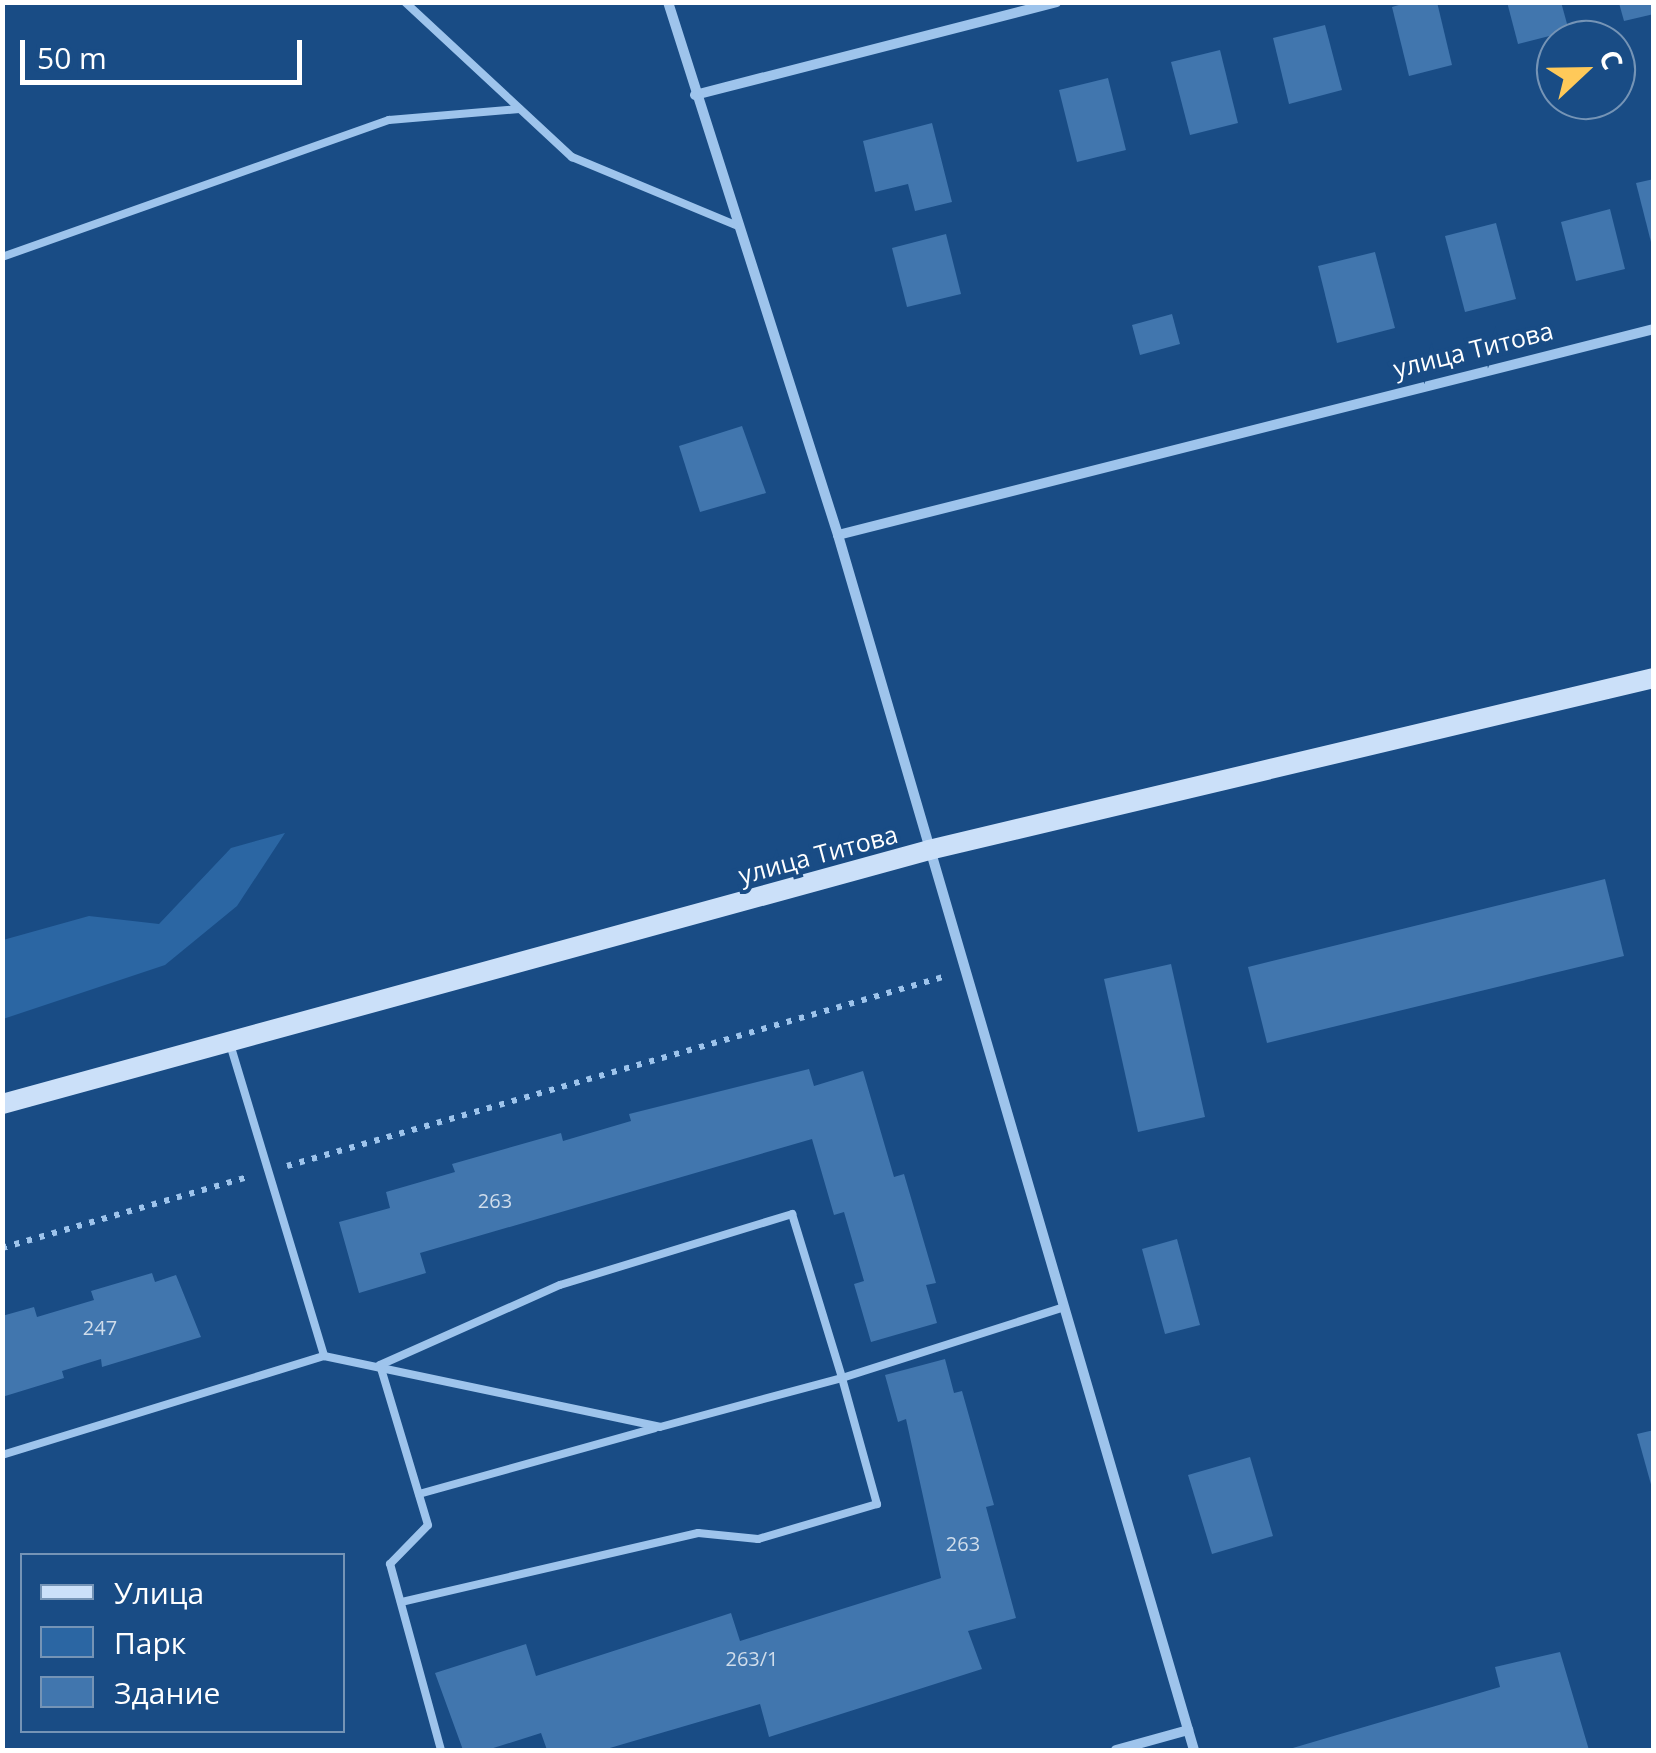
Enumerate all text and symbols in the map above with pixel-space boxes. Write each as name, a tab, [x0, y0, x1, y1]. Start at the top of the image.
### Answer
scale bar	[25, 20, 308, 82]
north arrow	[1536, 20, 1636, 120]
text: 50 m	[37, 37, 107, 78]
text: С	[1591, 44, 1633, 75]
street label: улица Титова	[1390, 315, 1556, 383]
street label: улица Титова	[735, 818, 901, 890]
house number: 263	[478, 1188, 512, 1212]
house number: 247	[83, 1315, 117, 1339]
house number: 263	[946, 1531, 980, 1555]
legend	[20, 1553, 345, 1733]
text: Улица	[114, 1572, 204, 1613]
text: Парк	[114, 1622, 186, 1663]
house number: 263/1	[725, 1646, 779, 1670]
text: Здание	[114, 1672, 220, 1713]

